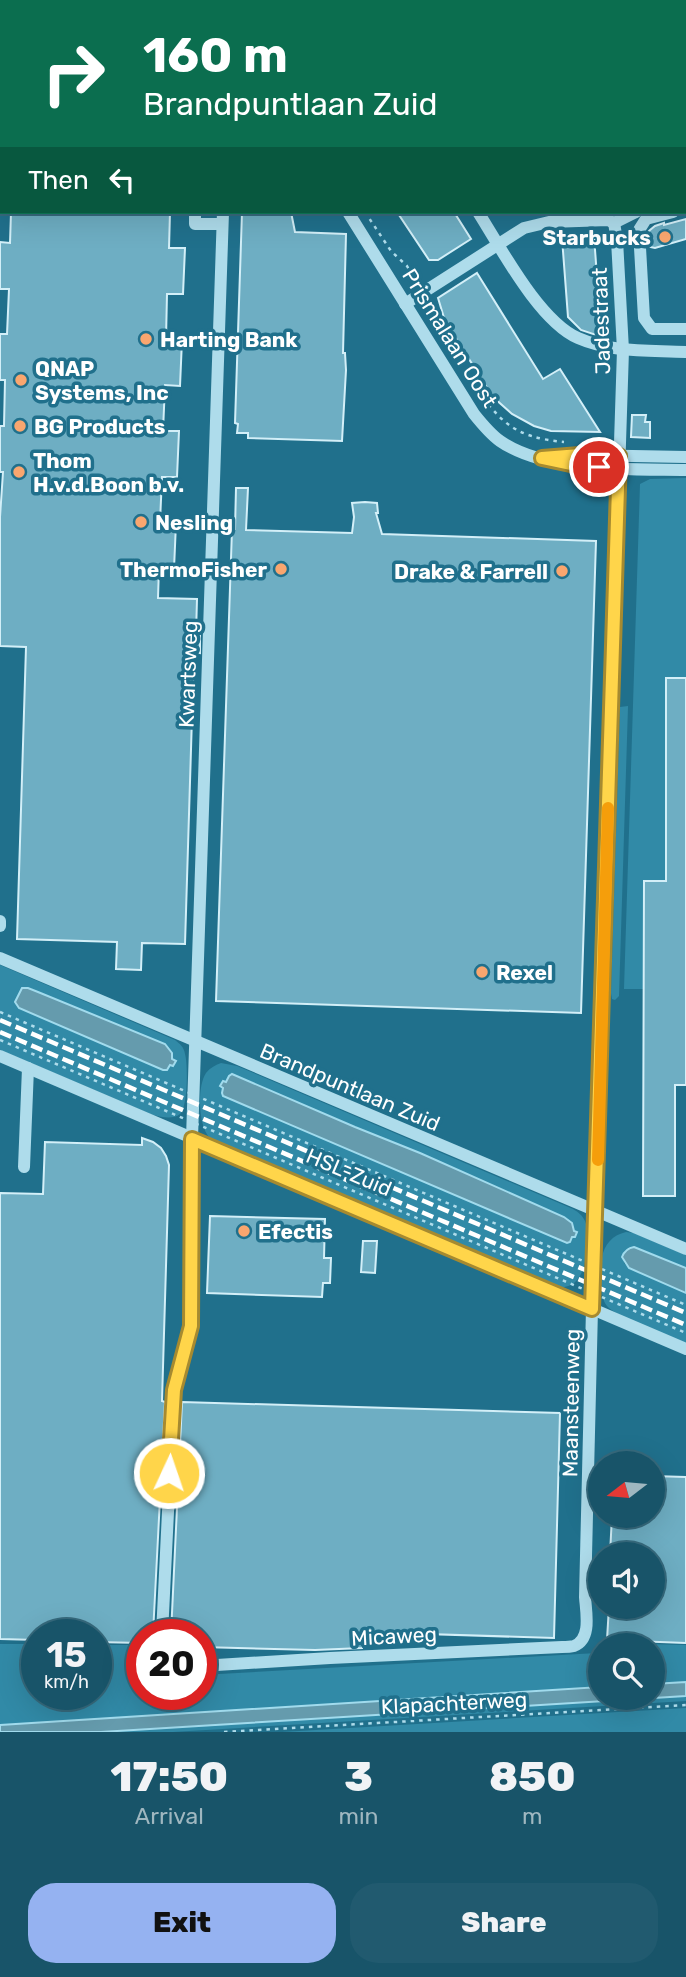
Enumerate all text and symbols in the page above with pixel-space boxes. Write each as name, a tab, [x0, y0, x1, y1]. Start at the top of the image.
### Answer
text: 160 m	[143, 26, 288, 84]
icon: right	[28, 28, 119, 119]
text: Brandpuntlaan Zuid	[143, 85, 437, 123]
icon: left	[103, 161, 141, 199]
text: Then	[28, 165, 89, 196]
place label: Starbucks	[543, 225, 651, 250]
marker: Starbucks	[657, 229, 673, 245]
street label: Prismalaan Oost	[397, 264, 503, 412]
street label: Jadestraat	[587, 267, 615, 375]
place label: Harting Bank	[160, 327, 298, 352]
marker: Harting Bank	[138, 331, 154, 347]
place label: QNAP Systems, Inc	[35, 356, 169, 405]
marker: QNAP Systems, Inc	[13, 372, 29, 388]
place label: BG Products	[34, 414, 165, 439]
marker: BG Products	[12, 418, 28, 434]
pin	[569, 437, 629, 497]
place label: Thom H.v.d.Boon b.v.	[33, 448, 184, 497]
icon: arrive	[580, 448, 618, 486]
marker: Thom H.v.d.Boon b.v.	[11, 464, 27, 480]
place label: Nesling	[155, 510, 233, 535]
marker: Nesling	[133, 514, 149, 530]
place label: ThermoFisher	[120, 557, 267, 582]
place label: Drake & Farrell	[394, 559, 548, 584]
marker: ThermoFisher	[273, 561, 289, 577]
marker: Drake & Farrell	[554, 563, 570, 579]
street label: Kwartsweg	[174, 620, 202, 728]
place label: Rexel	[496, 960, 553, 985]
marker: Rexel	[474, 964, 490, 980]
street label: Brandpuntlaan Zuid	[256, 1038, 444, 1136]
street label: HSL-Zuid	[303, 1143, 395, 1201]
place label: Efectis	[258, 1219, 333, 1244]
marker: Efectis	[236, 1223, 252, 1239]
street label: Maansteenweg	[557, 1329, 585, 1477]
position arrow	[132, 1436, 206, 1510]
north arrow	[588, 1451, 665, 1528]
map controls	[588, 1451, 665, 1710]
button: sound	[588, 1542, 665, 1619]
speed limit sign: 20	[126, 1619, 217, 1710]
street label: Micaweg	[351, 1621, 437, 1651]
button: search	[588, 1633, 665, 1710]
text: 15	[46, 1634, 87, 1676]
text: km/h	[44, 1671, 89, 1693]
street label: Klapachterweg	[380, 1687, 528, 1719]
text: 17:50	[110, 1752, 228, 1802]
text: 3	[344, 1752, 373, 1802]
text: 850	[489, 1752, 576, 1802]
text: Arrival	[135, 1802, 204, 1830]
text: min	[339, 1802, 379, 1830]
text: m	[522, 1802, 542, 1830]
button: Exit	[28, 1883, 336, 1963]
button: Share	[350, 1883, 658, 1963]

